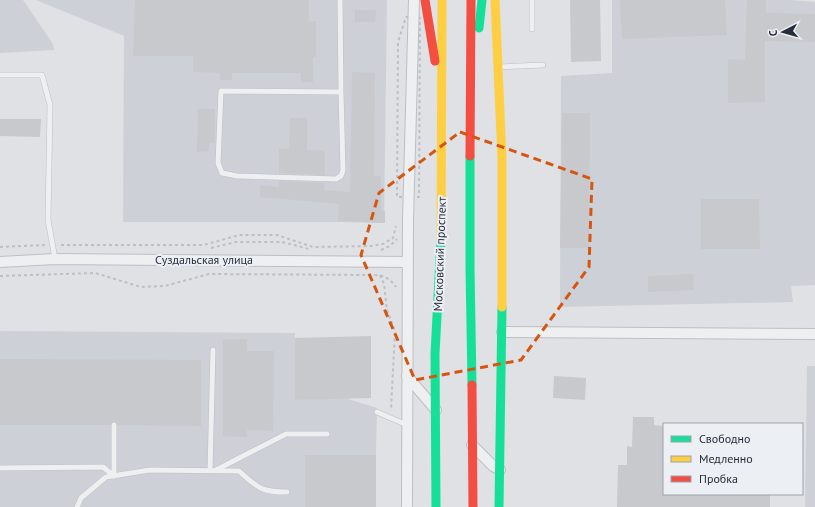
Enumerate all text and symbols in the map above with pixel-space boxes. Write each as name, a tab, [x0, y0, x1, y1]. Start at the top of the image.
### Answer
north arrow	[763, 12, 803, 52]
text: С	[766, 29, 780, 37]
street label: Московский проспект	[430, 196, 449, 312]
street label: Суздальская улица	[155, 252, 253, 267]
legend	[663, 423, 803, 495]
text: Свободно	[699, 431, 750, 446]
text: Медленно	[699, 451, 753, 466]
text: Пробка	[699, 471, 738, 486]

